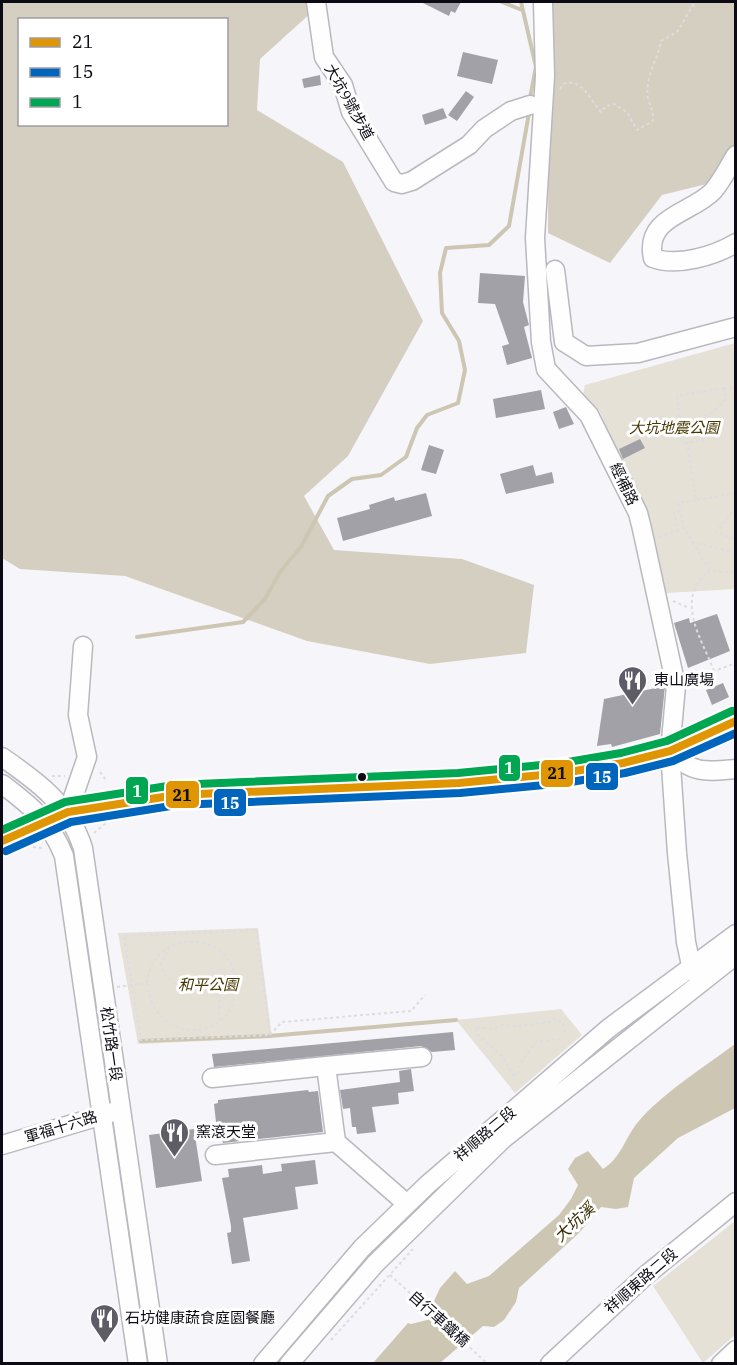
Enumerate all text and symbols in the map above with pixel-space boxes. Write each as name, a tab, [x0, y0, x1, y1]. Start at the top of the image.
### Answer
legend	[18, 18, 228, 126]
text: 21	[72, 30, 94, 53]
text: 15	[72, 60, 94, 83]
street label: 大坑9號步道	[321, 60, 378, 143]
text: 1	[72, 90, 83, 113]
park label: 大坑地震公園	[629, 418, 721, 437]
street label: 經補路	[606, 459, 643, 508]
restaurant icon: 東山廣場	[617, 664, 649, 706]
place label: 東山廣場	[654, 670, 714, 689]
line badge: 1	[498, 754, 521, 782]
text: 1	[504, 758, 514, 778]
line badge: 21	[540, 759, 574, 788]
line badge: 15	[585, 762, 619, 791]
text: 21	[547, 763, 567, 783]
text: 15	[592, 767, 612, 787]
unlabelled marker	[356, 771, 368, 783]
line badge: 1	[125, 776, 149, 805]
line badge: 21	[165, 780, 200, 809]
text: 1	[132, 781, 142, 801]
text: 21	[172, 785, 192, 805]
line badge: 15	[213, 788, 247, 817]
text: 15	[220, 793, 240, 813]
park label: 和平公園	[178, 975, 240, 994]
street label: 松竹路一段	[97, 1005, 126, 1082]
street label: 祥順路二段	[450, 1102, 520, 1165]
street label: 軍福十六路	[22, 1106, 100, 1147]
restaurant icon: 窯滾天堂	[159, 1116, 191, 1158]
place label: 窯滾天堂	[196, 1122, 256, 1141]
water label: 大坑溪	[550, 1197, 600, 1246]
street label: 祥順東路二段	[600, 1244, 681, 1317]
street label: 自行車鐵橋	[405, 1286, 474, 1351]
restaurant icon: 石坊健康蔬食庭園餐廳	[88, 1302, 120, 1344]
place label: 石坊健康蔬食庭園餐廳	[125, 1308, 275, 1327]

